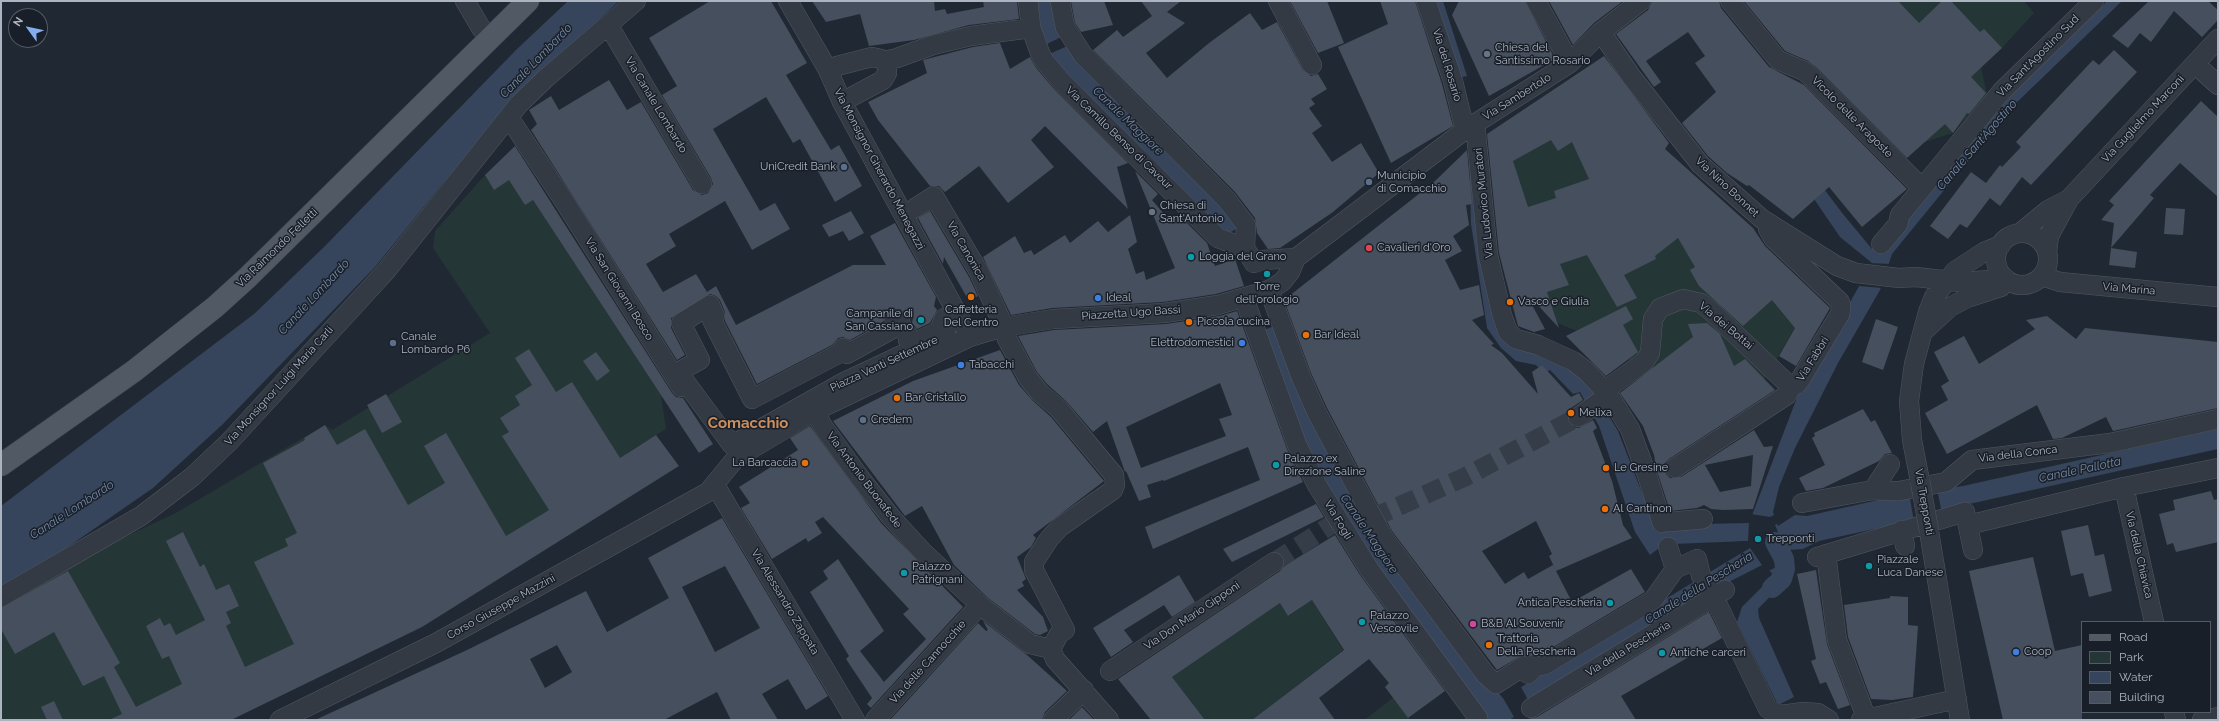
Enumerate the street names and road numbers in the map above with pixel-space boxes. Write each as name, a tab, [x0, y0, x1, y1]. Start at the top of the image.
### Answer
street label: Via Sant'Agostino Sud	[1994, 12, 2082, 100]
street label: Via del Rosario	[1430, 27, 1464, 103]
street label: Via Canale Lombardo	[622, 55, 690, 155]
street label: Via Sambertolo	[1480, 71, 1554, 123]
street label: Via Guglielmo Marconi	[2099, 73, 2187, 165]
street label: Vicolo delle Aragoste	[1809, 74, 1895, 160]
street label: Via Camillo Benso di Cavour	[1063, 84, 1175, 192]
street label: Via Monsignor Gherardo Menegazzi	[831, 86, 927, 252]
street label: Via Ludovico Muratori	[1472, 147, 1496, 259]
street label: Via Nino Bonnet	[1692, 154, 1762, 220]
street label: Via Raimondo Felletti	[234, 206, 320, 290]
street label: Via Canonica	[944, 219, 988, 283]
street label: Via San Giovanni Bosco	[582, 235, 656, 343]
street label: Via Marina	[2102, 280, 2156, 298]
street label: Via dei Bottai	[1696, 300, 1756, 352]
street label: Piazzetta Ugo Bassi	[1081, 303, 1181, 323]
street label: Via Monsignor Luigi Maria Carli	[222, 324, 336, 448]
street label: Piazza Venti Settembre	[828, 333, 940, 395]
street label: Via Fabbri	[1794, 334, 1832, 384]
street label: Via Antonio Buonafede	[824, 429, 904, 531]
street label: Via della Conca	[1978, 443, 2058, 465]
street label: Via Trepponti	[1912, 468, 1936, 536]
street label: Via Fogli	[1321, 498, 1355, 542]
street label: Via della Chiavica	[2123, 510, 2155, 600]
street label: Via Alessandro Zappata	[748, 547, 822, 657]
street label: Corso Giuseppe Mazzini	[445, 572, 557, 642]
street label: Via Don Mario Gipponi	[1142, 579, 1242, 653]
street label: Via delle Cannocchie	[887, 618, 969, 706]
street label: Via della Pescheria	[1583, 619, 1673, 679]

